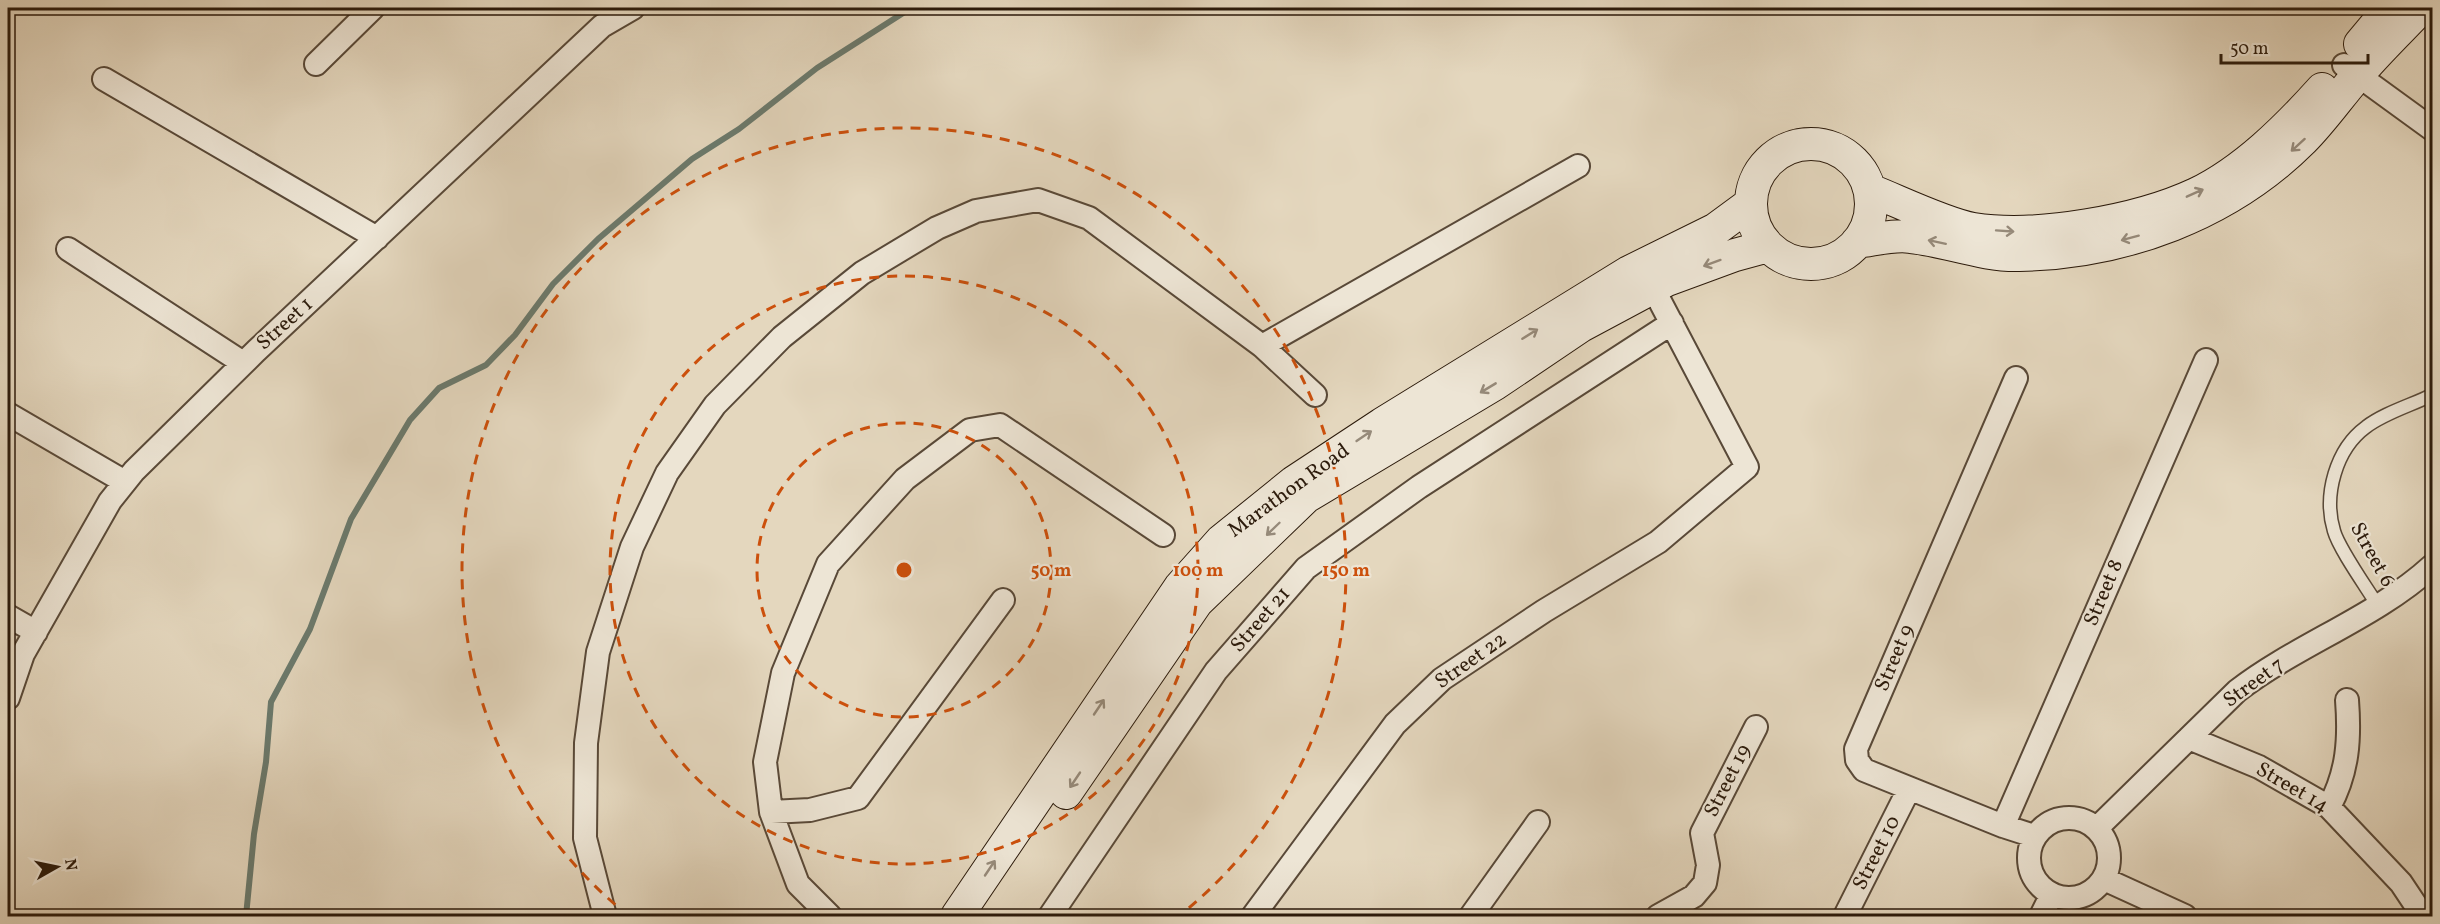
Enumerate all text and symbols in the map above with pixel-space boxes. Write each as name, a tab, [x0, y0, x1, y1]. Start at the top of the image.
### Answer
scale bar	[2221, 27, 2368, 65]
text: 50 m	[2230, 37, 2269, 62]
one-way arrow	[2290, 138, 2305, 152]
one-way arrow	[2185, 187, 2203, 198]
one-way arrow	[1995, 226, 2015, 237]
one-way arrow	[2120, 233, 2139, 245]
one-way arrow	[1928, 236, 1948, 247]
one-way arrow	[1704, 259, 1722, 270]
street label: Street 1	[250, 291, 320, 357]
one-way arrow	[1521, 327, 1538, 339]
one-way arrow	[1480, 382, 1497, 394]
one-way arrow	[1355, 429, 1372, 441]
street label: Marathon Road	[1222, 437, 1356, 545]
street label: Street 6	[2342, 517, 2402, 593]
one-way arrow	[1266, 522, 1281, 537]
street label: Street 8	[2077, 555, 2131, 631]
text: 50 m	[1031, 559, 1071, 584]
text: 100 m	[1173, 559, 1223, 584]
text: 150 m	[1322, 559, 1370, 584]
centre of rings	[894, 560, 914, 580]
street label: Street 21	[1224, 581, 1298, 659]
street label: Street 9	[1868, 620, 1922, 696]
street label: Street 22	[1429, 626, 1513, 696]
street label: Street 7	[2217, 651, 2291, 715]
one-way arrow	[1093, 699, 1105, 715]
street label: Street 19	[1697, 739, 1759, 822]
street label: Street 14	[2250, 755, 2334, 821]
one-way arrow	[1069, 772, 1081, 788]
street label: Street 10	[1846, 811, 1908, 895]
north arrow	[27, 837, 87, 897]
text: N	[58, 858, 82, 873]
one-way arrow	[984, 860, 996, 877]

